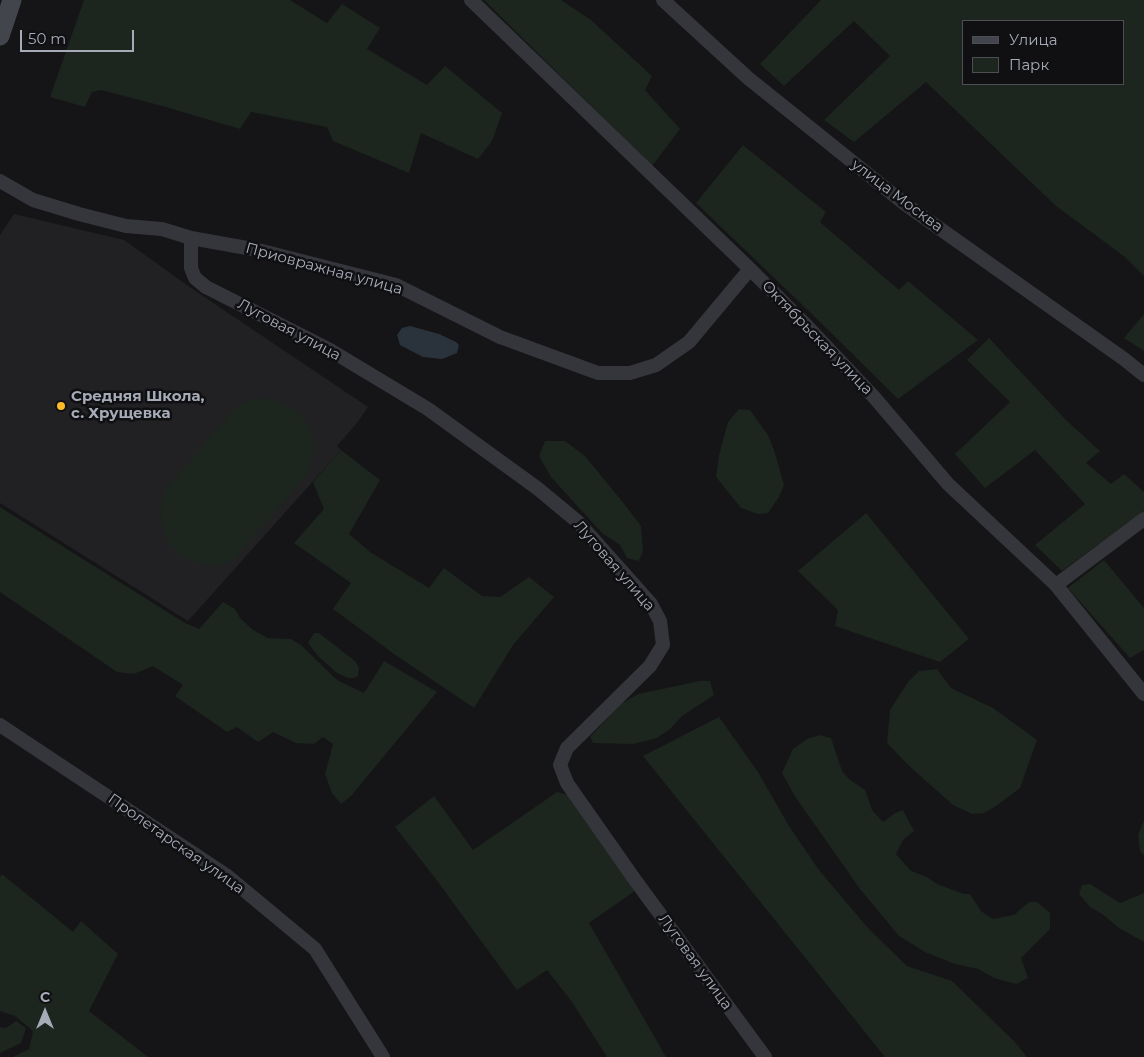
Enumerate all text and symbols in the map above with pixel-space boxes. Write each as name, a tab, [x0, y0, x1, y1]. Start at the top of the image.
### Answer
scale bar	[22, 20, 136, 52]
legend	[962, 20, 1124, 85]
text: 50 m	[28, 29, 66, 48]
text: Улица	[1009, 30, 1057, 49]
text: Парк	[1009, 55, 1049, 74]
street label: улица Москва	[848, 156, 946, 236]
street label: Приовражная улица	[244, 239, 404, 299]
street label: Октябрьская улица	[758, 277, 876, 399]
street label: Луговая улица	[234, 295, 344, 365]
place label: Средняя Школа, с. Хрущевка	[71, 388, 204, 423]
marker: Средняя Школа, с. Хрущевка	[55, 400, 67, 412]
street label: Луговая улица	[570, 517, 658, 615]
street label: Пролетарская улица	[104, 790, 248, 898]
street label: Луговая улица	[654, 911, 736, 1013]
north arrow	[20, 987, 70, 1037]
text: С	[40, 988, 50, 1006]

